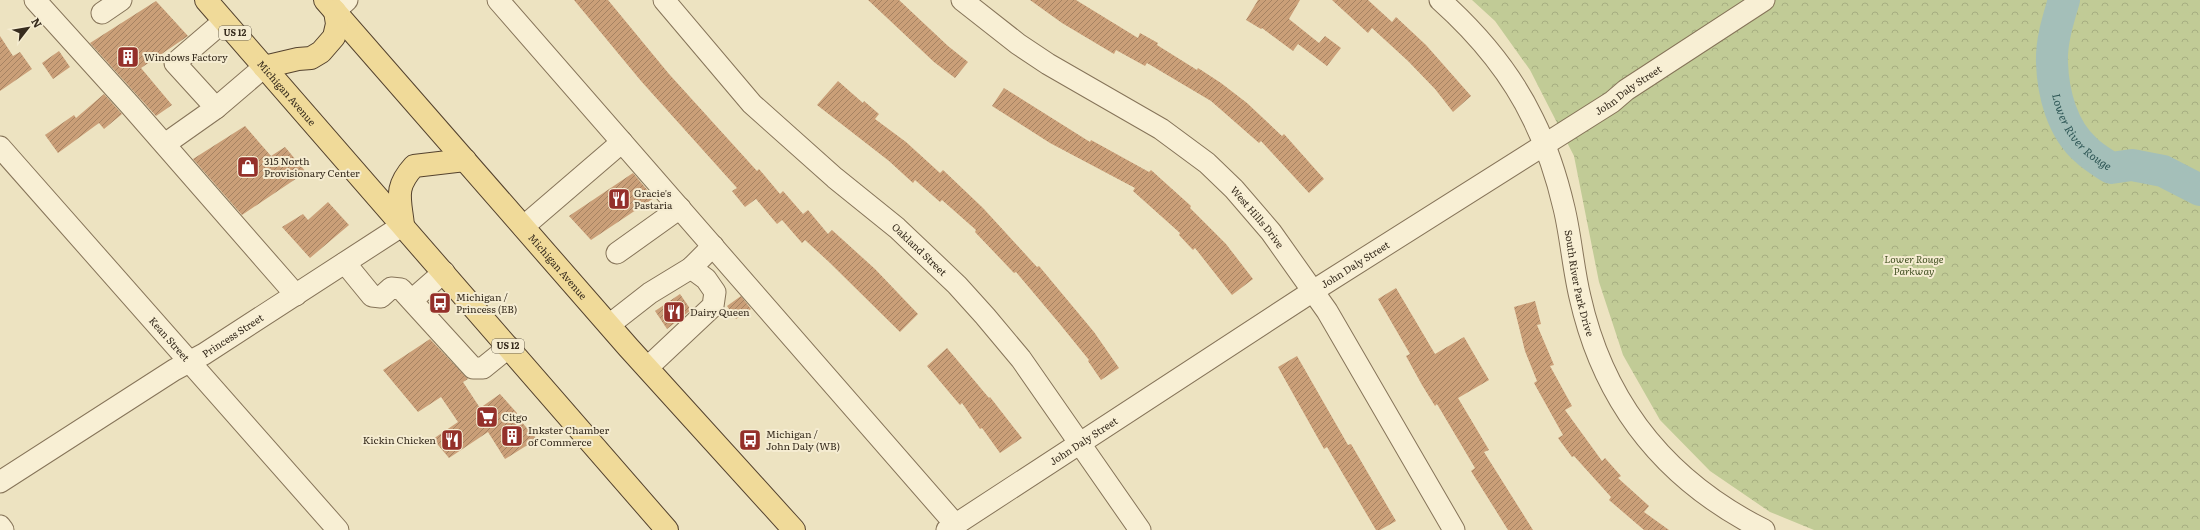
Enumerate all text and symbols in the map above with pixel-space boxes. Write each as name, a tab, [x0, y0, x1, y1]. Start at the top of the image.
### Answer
north arrow	[8, 8, 48, 48]
text: N	[28, 14, 47, 30]
road number: US 12	[219, 26, 251, 40]
building icon: Windows Factory	[115, 44, 141, 70]
place label: Windows Factory	[144, 49, 228, 64]
street label: Michigan Avenue	[254, 56, 320, 129]
street label: John Daly Street	[1592, 61, 1664, 118]
water label: Lower River Rouge	[2049, 92, 2115, 173]
place label: 315 North Provisionary Center	[264, 153, 360, 180]
shop icon: 315 North Provisionary Center	[235, 154, 261, 180]
street label: West Hills Drive	[1228, 182, 1288, 251]
place label: Gracie's Pastaria	[634, 185, 673, 212]
restaurant icon: Gracie's Pastaria	[606, 186, 632, 212]
street label: Oakland Street	[889, 219, 951, 279]
street label: South River Park Drive	[1562, 229, 1598, 338]
street label: Michigan Avenue	[525, 230, 591, 302]
street label: John Daly Street	[1318, 237, 1392, 291]
park label: Lower Rouge Parkway	[1884, 251, 1944, 278]
place label: Michigan / Princess (EB)	[456, 289, 517, 316]
bus stop icon: Michigan / Princess (EB)	[427, 290, 453, 316]
restaurant icon: Dairy Queen	[661, 299, 687, 325]
place label: Dairy Queen	[690, 304, 750, 319]
street label: Princess Street	[199, 310, 266, 360]
street label: Kean Street	[146, 313, 194, 364]
road number: US 12	[492, 339, 524, 353]
supermarket icon: Citgo	[474, 404, 500, 430]
place label: Citgo	[502, 409, 527, 424]
street label: John Daly Street	[1046, 413, 1120, 468]
place label: Inkster Chamber of Commerce	[528, 422, 609, 449]
building icon: Inkster Chamber of Commerce	[499, 423, 525, 449]
place label: Michigan / John Daly (WB)	[766, 426, 840, 453]
restaurant icon: Kickin Chicken	[439, 427, 465, 453]
bus stop icon: Michigan / John Daly (WB)	[737, 427, 763, 453]
place label: Kickin Chicken	[363, 432, 436, 447]

